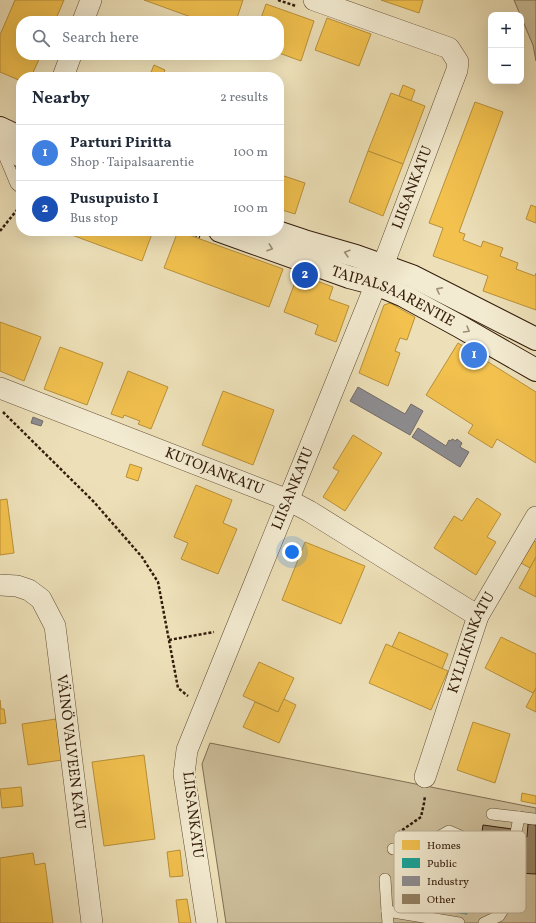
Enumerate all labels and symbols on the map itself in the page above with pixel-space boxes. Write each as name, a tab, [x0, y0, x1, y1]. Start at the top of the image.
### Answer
street label: LIISANKATU	[387, 143, 438, 232]
one-way arrow	[266, 244, 273, 252]
one-way arrow	[343, 249, 350, 258]
pin: 2	[292, 260, 318, 290]
street label: TAIPALSAARENTIE	[328, 261, 458, 332]
one-way arrow	[436, 287, 443, 295]
one-way arrow	[463, 326, 470, 333]
pin: 1	[461, 340, 487, 370]
street label: KUTOJANKATU	[162, 443, 267, 500]
street label: LIISANKATU	[267, 444, 319, 533]
your location	[282, 542, 302, 562]
street label: KYLLIKINKATU	[443, 588, 500, 696]
street label: VÄINÖ VALVEEN KATU	[51, 673, 91, 831]
street label: LIISANKATU	[176, 770, 208, 860]
legend	[394, 831, 526, 913]
text: Homes	[427, 839, 461, 854]
text: Public	[427, 857, 457, 872]
text: Industry	[427, 875, 469, 890]
text: Other	[427, 893, 456, 908]

